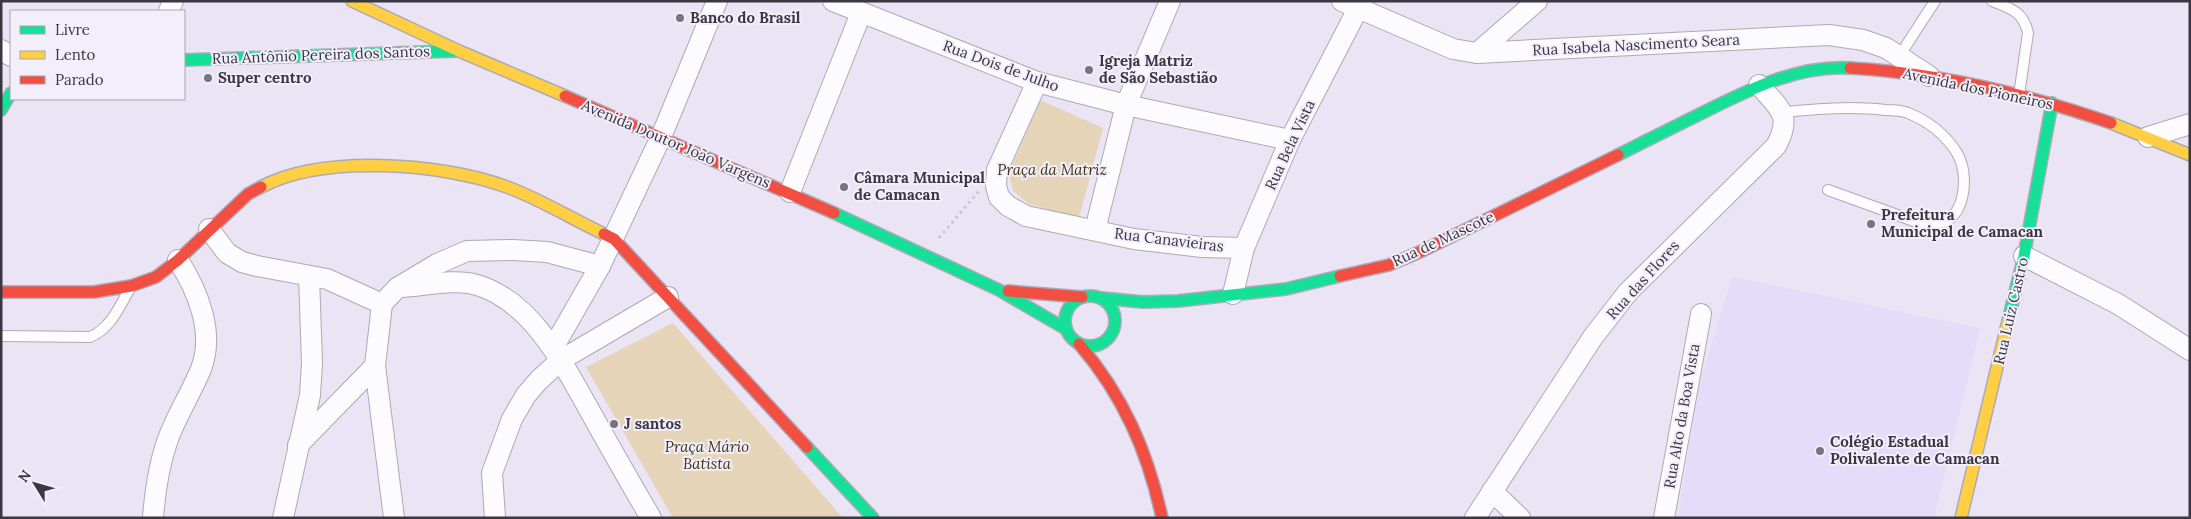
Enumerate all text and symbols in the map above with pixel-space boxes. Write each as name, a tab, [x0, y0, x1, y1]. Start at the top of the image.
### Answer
place label: Banco do Brasil	[690, 8, 801, 27]
legend	[10, 10, 185, 100]
marker: Banco do Brasil	[674, 12, 686, 24]
text: Livre	[55, 20, 90, 39]
street label: Rua Isabela Nascimento Seara	[1532, 30, 1741, 59]
street label: Rua Dois de Julho	[940, 36, 1062, 95]
street label: Rua Antônio Pereira dos Santos	[212, 41, 430, 68]
text: Lento	[55, 45, 96, 64]
place label: Igreja Matriz de São Sebastião	[1099, 51, 1218, 87]
street label: Avenida dos Pioneiros	[1900, 63, 2055, 114]
marker: Igreja Matriz de São Sebastião	[1083, 64, 1095, 76]
place label: Super centro	[218, 68, 312, 87]
text: Parado	[55, 70, 104, 89]
marker: Super centro	[202, 72, 214, 84]
street label: Avenida Doutor João Vargens	[578, 95, 774, 192]
street label: Rua Bela Vista	[1260, 96, 1319, 193]
park label: Praça da Matriz	[997, 160, 1107, 179]
place label: Câmara Municipal de Camacan	[854, 168, 985, 204]
marker: Câmara Municipal de Camacan	[838, 181, 850, 193]
place label: Prefeitura Municipal de Camacan	[1881, 205, 2044, 241]
street label: Rua de Mascote	[1389, 207, 1497, 270]
marker: Prefeitura Municipal de Camacan	[1865, 218, 1877, 230]
street label: Rua Canavieiras	[1113, 223, 1225, 256]
street label: Rua das Flores	[1602, 236, 1683, 323]
street label: Rua Luiz Castro	[1989, 255, 2032, 366]
street label: Rua Alto da Boa Vista	[1659, 342, 1704, 490]
place label: J santos	[624, 414, 681, 433]
marker: J santos	[608, 418, 620, 430]
place label: Colégio Estadual Polivalente de Camacan	[1830, 432, 2000, 468]
park label: Praça Mário Batista	[665, 437, 749, 473]
marker: Colégio Estadual Polivalente de Camacan	[1814, 445, 1826, 457]
north arrow	[10, 459, 60, 509]
text: N	[14, 466, 35, 486]

